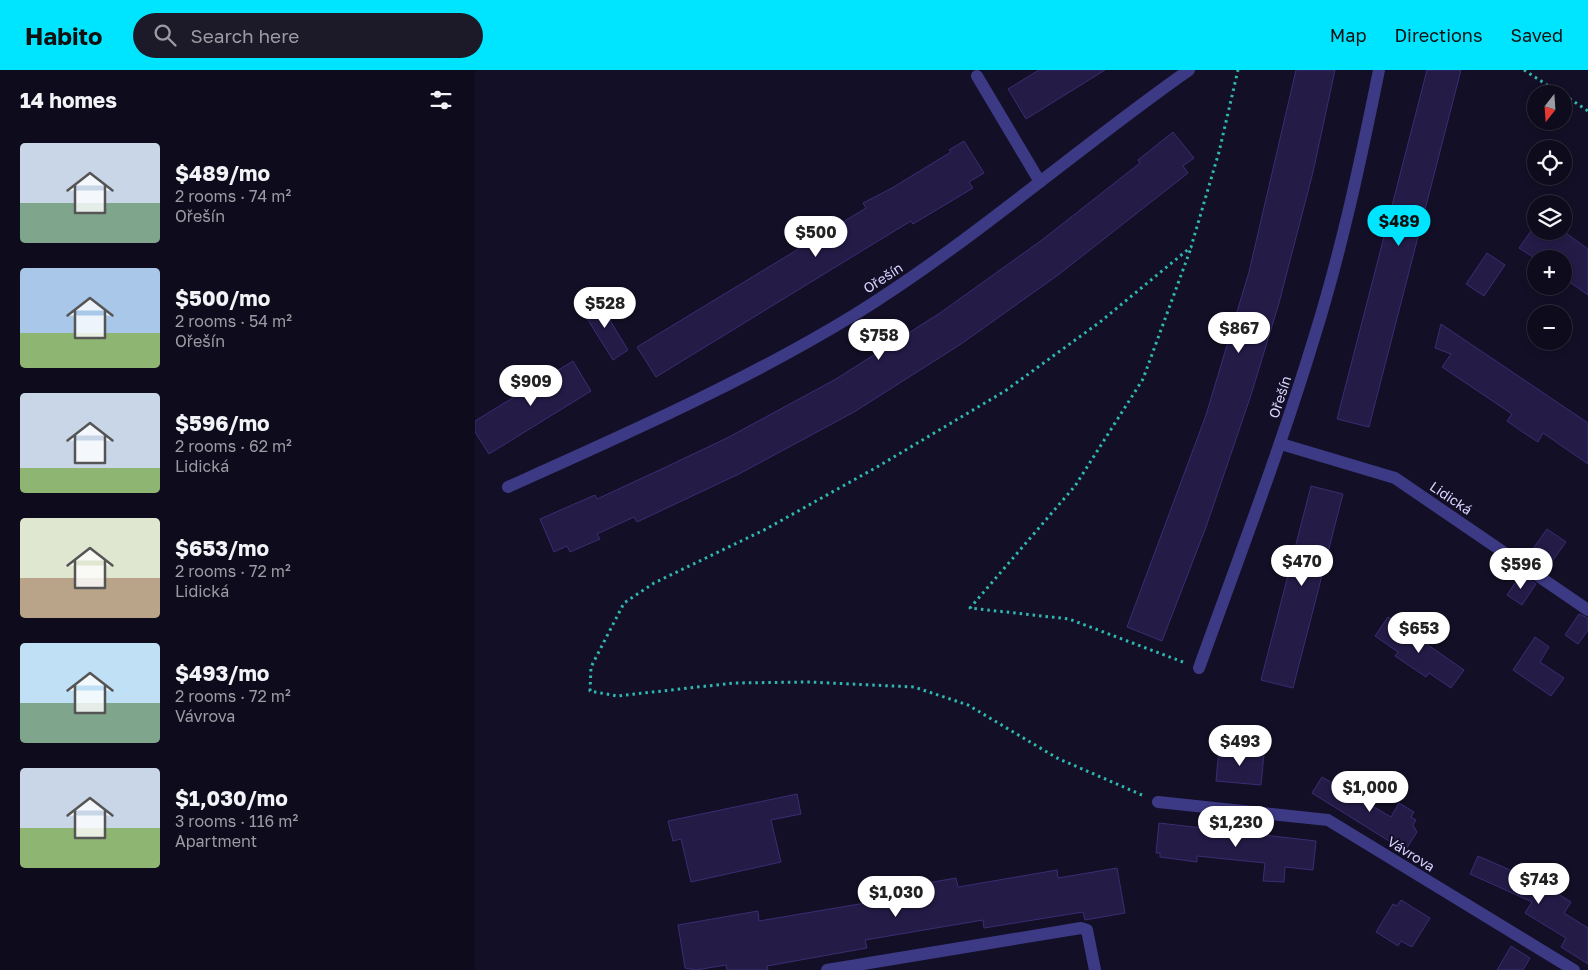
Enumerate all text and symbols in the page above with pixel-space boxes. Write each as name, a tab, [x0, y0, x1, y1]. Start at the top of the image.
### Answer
search box	[133, 13, 483, 58]
text: Habito	[25, 21, 103, 50]
icon: search	[151, 21, 179, 49]
text: Search here	[191, 24, 299, 47]
text: Map	[1330, 24, 1366, 46]
text: Directions	[1394, 24, 1482, 46]
text: Saved	[1510, 24, 1563, 46]
north arrow	[1527, 85, 1573, 130]
map controls	[1527, 85, 1572, 350]
icon: filters	[427, 86, 455, 114]
text: 14 homes	[20, 87, 117, 113]
button: locate	[1527, 140, 1572, 185]
text: $489/mo	[175, 160, 270, 186]
icon: home	[60, 163, 120, 223]
text: 2 rooms · 74 m²	[175, 186, 291, 206]
button: layers	[1527, 195, 1572, 240]
pin: $489	[1369, 204, 1429, 247]
text: Ořešín	[175, 206, 225, 226]
text: $489	[1378, 211, 1420, 231]
pin: $500	[786, 216, 846, 258]
text: $500	[795, 222, 837, 242]
button: +	[1527, 250, 1572, 295]
street label: Ořešín	[860, 259, 906, 297]
text: $500/mo	[175, 285, 270, 311]
pin: $528	[575, 286, 635, 329]
icon: home	[60, 288, 120, 348]
text: $528	[585, 293, 625, 313]
button: −	[1527, 305, 1572, 350]
text: 2 rooms · 54 m²	[175, 311, 292, 331]
pin: $867	[1209, 312, 1269, 354]
pin: $758	[849, 318, 909, 361]
text: $867	[1219, 318, 1259, 338]
text: $758	[859, 325, 899, 345]
text: Ořešín	[175, 331, 225, 351]
pin: $909	[501, 364, 561, 407]
text: $909	[510, 371, 552, 391]
street label: Ořešín	[1265, 373, 1294, 420]
text: $596/mo	[175, 410, 270, 436]
icon: home	[60, 413, 120, 473]
text: 2 rooms · 62 m²	[175, 436, 292, 456]
text: Lidická	[175, 456, 229, 476]
street label: Lidická	[1427, 477, 1476, 518]
text: $653/mo	[175, 535, 269, 561]
icon: home	[60, 538, 120, 598]
pin: $470	[1272, 544, 1332, 587]
pin: $596	[1491, 548, 1551, 590]
text: $470	[1282, 551, 1322, 571]
text: $596	[1501, 554, 1541, 574]
text: 2 rooms · 72 m²	[175, 561, 291, 581]
text: Lidická	[175, 581, 229, 601]
pin: $653	[1389, 612, 1449, 654]
text: $653	[1399, 618, 1439, 638]
text: $493/mo	[175, 660, 269, 686]
icon: home	[60, 663, 120, 723]
text: 2 rooms · 72 m²	[175, 686, 291, 706]
text: Vávrova	[175, 706, 235, 726]
pin: $493	[1210, 724, 1270, 767]
text: $493	[1220, 731, 1260, 751]
pin: $1,000	[1329, 770, 1411, 813]
text: $1,000	[1342, 777, 1398, 797]
text: $1,030/mo	[175, 785, 288, 811]
icon: home	[60, 788, 120, 848]
pin: $1,230	[1195, 806, 1277, 848]
text: 3 rooms · 116 m²	[175, 811, 298, 831]
text: $1,230	[1209, 812, 1263, 832]
text: Apartment	[175, 831, 257, 851]
street label: Vávrova	[1384, 832, 1438, 875]
pin: $743	[1509, 862, 1569, 905]
text: $743	[1519, 869, 1559, 889]
pin: $1,030	[855, 876, 937, 918]
text: $1,030	[869, 882, 923, 902]

